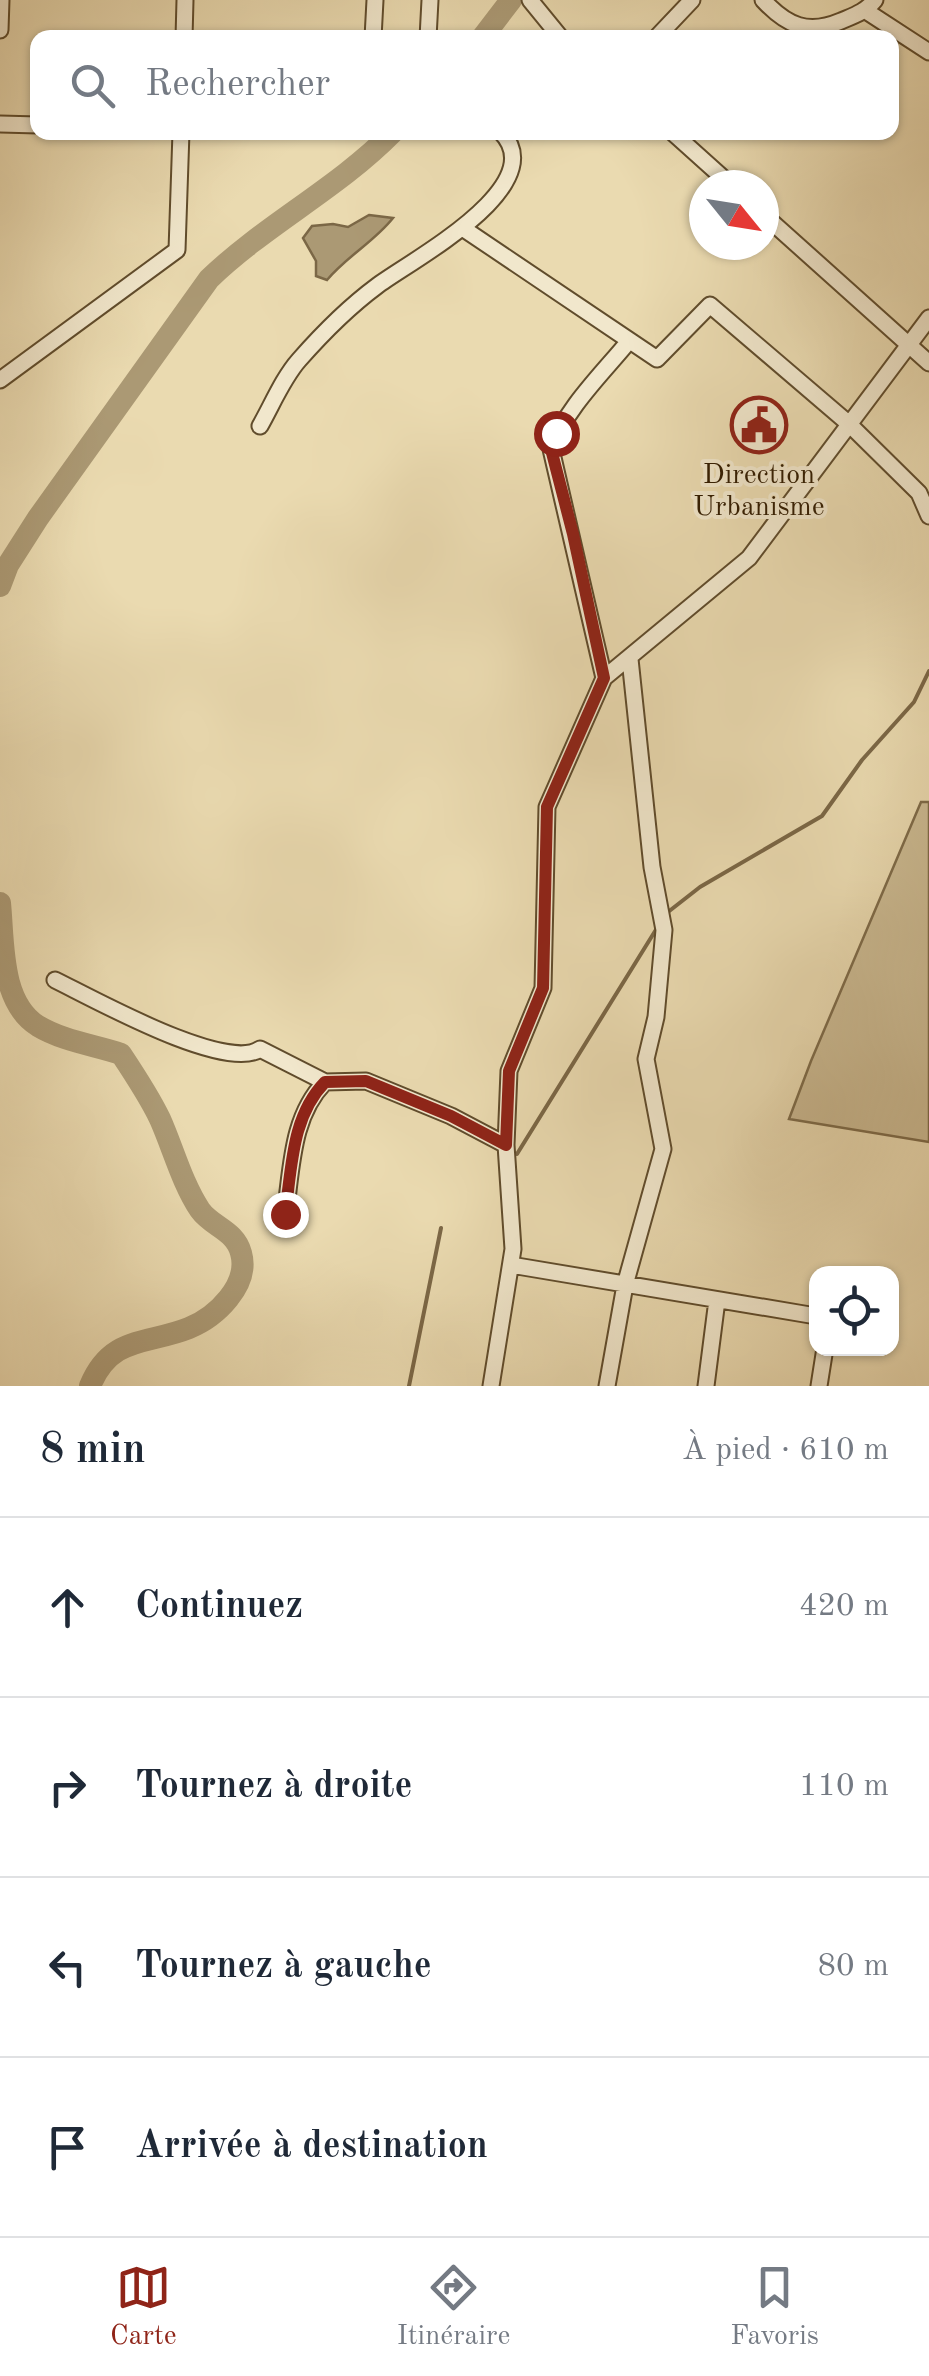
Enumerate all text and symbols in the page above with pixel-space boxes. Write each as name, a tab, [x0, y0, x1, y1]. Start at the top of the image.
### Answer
search box	[30, 30, 899, 140]
icon: search	[65, 58, 120, 113]
text: Rechercher	[145, 66, 330, 104]
north arrow	[689, 170, 779, 260]
public building icon: Direction Urbanisme	[729, 395, 789, 455]
route start	[534, 411, 580, 457]
place label: Direction Urbanisme	[693, 462, 825, 522]
route end	[263, 1192, 309, 1238]
map controls	[809, 1266, 899, 1356]
button: locate	[809, 1266, 899, 1356]
text: 8 min	[40, 1430, 146, 1472]
text: À pied · 610 m	[682, 1435, 889, 1467]
icon: ahead	[40, 1580, 95, 1635]
text: Continuez	[135, 1588, 303, 1626]
text: 420 m	[799, 1591, 889, 1623]
icon: right	[40, 1760, 95, 1815]
text: Tournez à droite	[135, 1768, 413, 1806]
text: 110 m	[799, 1771, 889, 1803]
icon: left	[40, 1940, 95, 1995]
text: Tournez à gauche	[135, 1948, 432, 1986]
text: 80 m	[818, 1951, 889, 1983]
icon: arrive	[40, 2120, 95, 2175]
text: Arrivée à destination	[135, 2128, 488, 2166]
tab: Carte	[110, 2260, 177, 2355]
tab: Itinéraire	[397, 2260, 510, 2355]
tab: Favoris	[730, 2260, 819, 2355]

